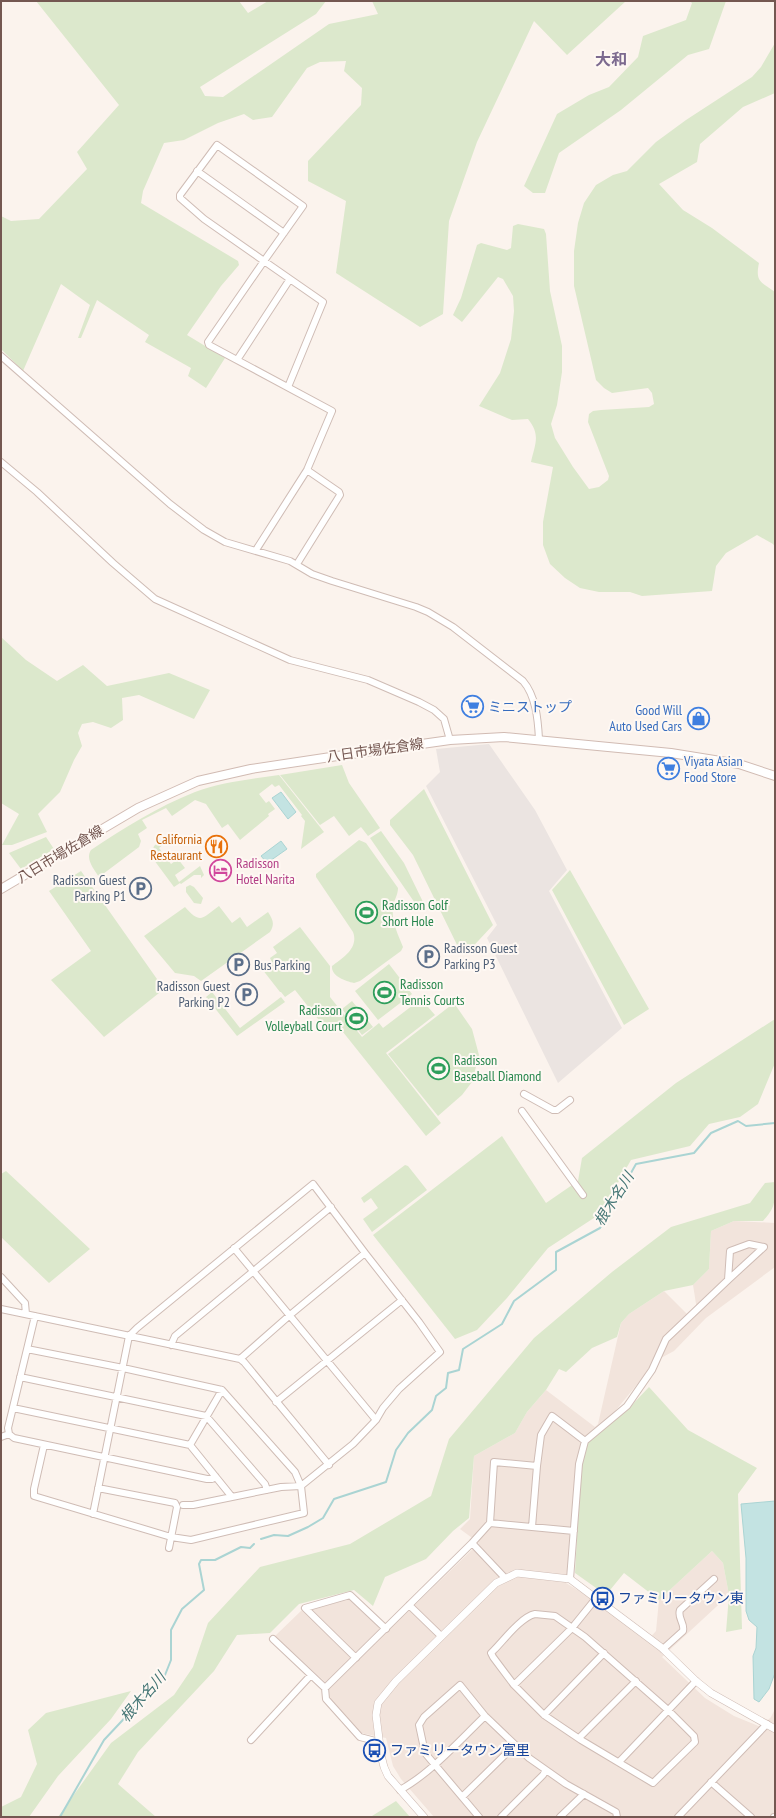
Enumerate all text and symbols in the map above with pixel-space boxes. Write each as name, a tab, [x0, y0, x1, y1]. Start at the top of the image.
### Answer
district label: 大和	[595, 49, 627, 69]
supermarket icon: ミニストップ	[459, 694, 485, 720]
place label: ミニストップ	[488, 698, 572, 716]
place label: Good Will Auto Used Cars	[609, 701, 683, 735]
shop icon: Good Will Auto Used Cars	[685, 705, 711, 731]
street label: 八日市場佐倉線	[325, 734, 425, 766]
place label: Viyata Asian Food Store	[683, 752, 743, 786]
supermarket icon: Viyata Asian Food Store	[655, 756, 681, 782]
street label: 八日市場佐倉線	[13, 821, 107, 887]
place label: California Restaurant	[150, 830, 202, 864]
restaurant icon: California Restaurant	[204, 834, 230, 860]
place label: Radisson Hotel Narita	[236, 854, 295, 888]
hotel icon: Radisson Hotel Narita	[208, 858, 234, 884]
place label: Radisson Guest Parking P1	[53, 871, 126, 905]
parking icon: Radisson Guest Parking P1	[128, 875, 154, 901]
place label: Radisson Golf Short Hole	[382, 896, 448, 930]
sports icon: Radisson Golf Short Hole	[354, 900, 380, 926]
place label: Radisson Guest Parking P3	[444, 939, 518, 973]
parking icon: Radisson Guest Parking P3	[416, 943, 442, 969]
parking icon: Bus Parking	[225, 952, 251, 978]
place label: Bus Parking	[254, 956, 310, 974]
place label: Radisson Tennis Courts	[400, 975, 465, 1009]
place label: Radisson Guest Parking P2	[157, 977, 230, 1011]
sports icon: Radisson Tennis Courts	[371, 979, 397, 1005]
parking icon: Radisson Guest Parking P2	[233, 981, 259, 1007]
place label: Radisson Volleyball Court	[264, 1001, 342, 1035]
sports icon: Radisson Volleyball Court	[344, 1005, 370, 1031]
place label: Radisson Baseball Diamond	[454, 1051, 541, 1085]
sports icon: Radisson Baseball Diamond	[425, 1055, 451, 1081]
water label: 根木名川	[590, 1167, 639, 1229]
bus stop icon: ファミリータウン東	[590, 1585, 616, 1611]
place label: ファミリータウン東	[618, 1589, 744, 1607]
water label: 根木名川	[116, 1666, 171, 1726]
bus stop icon: ファミリータウン富里	[361, 1737, 387, 1763]
place label: ファミリータウン富里	[390, 1741, 530, 1759]

